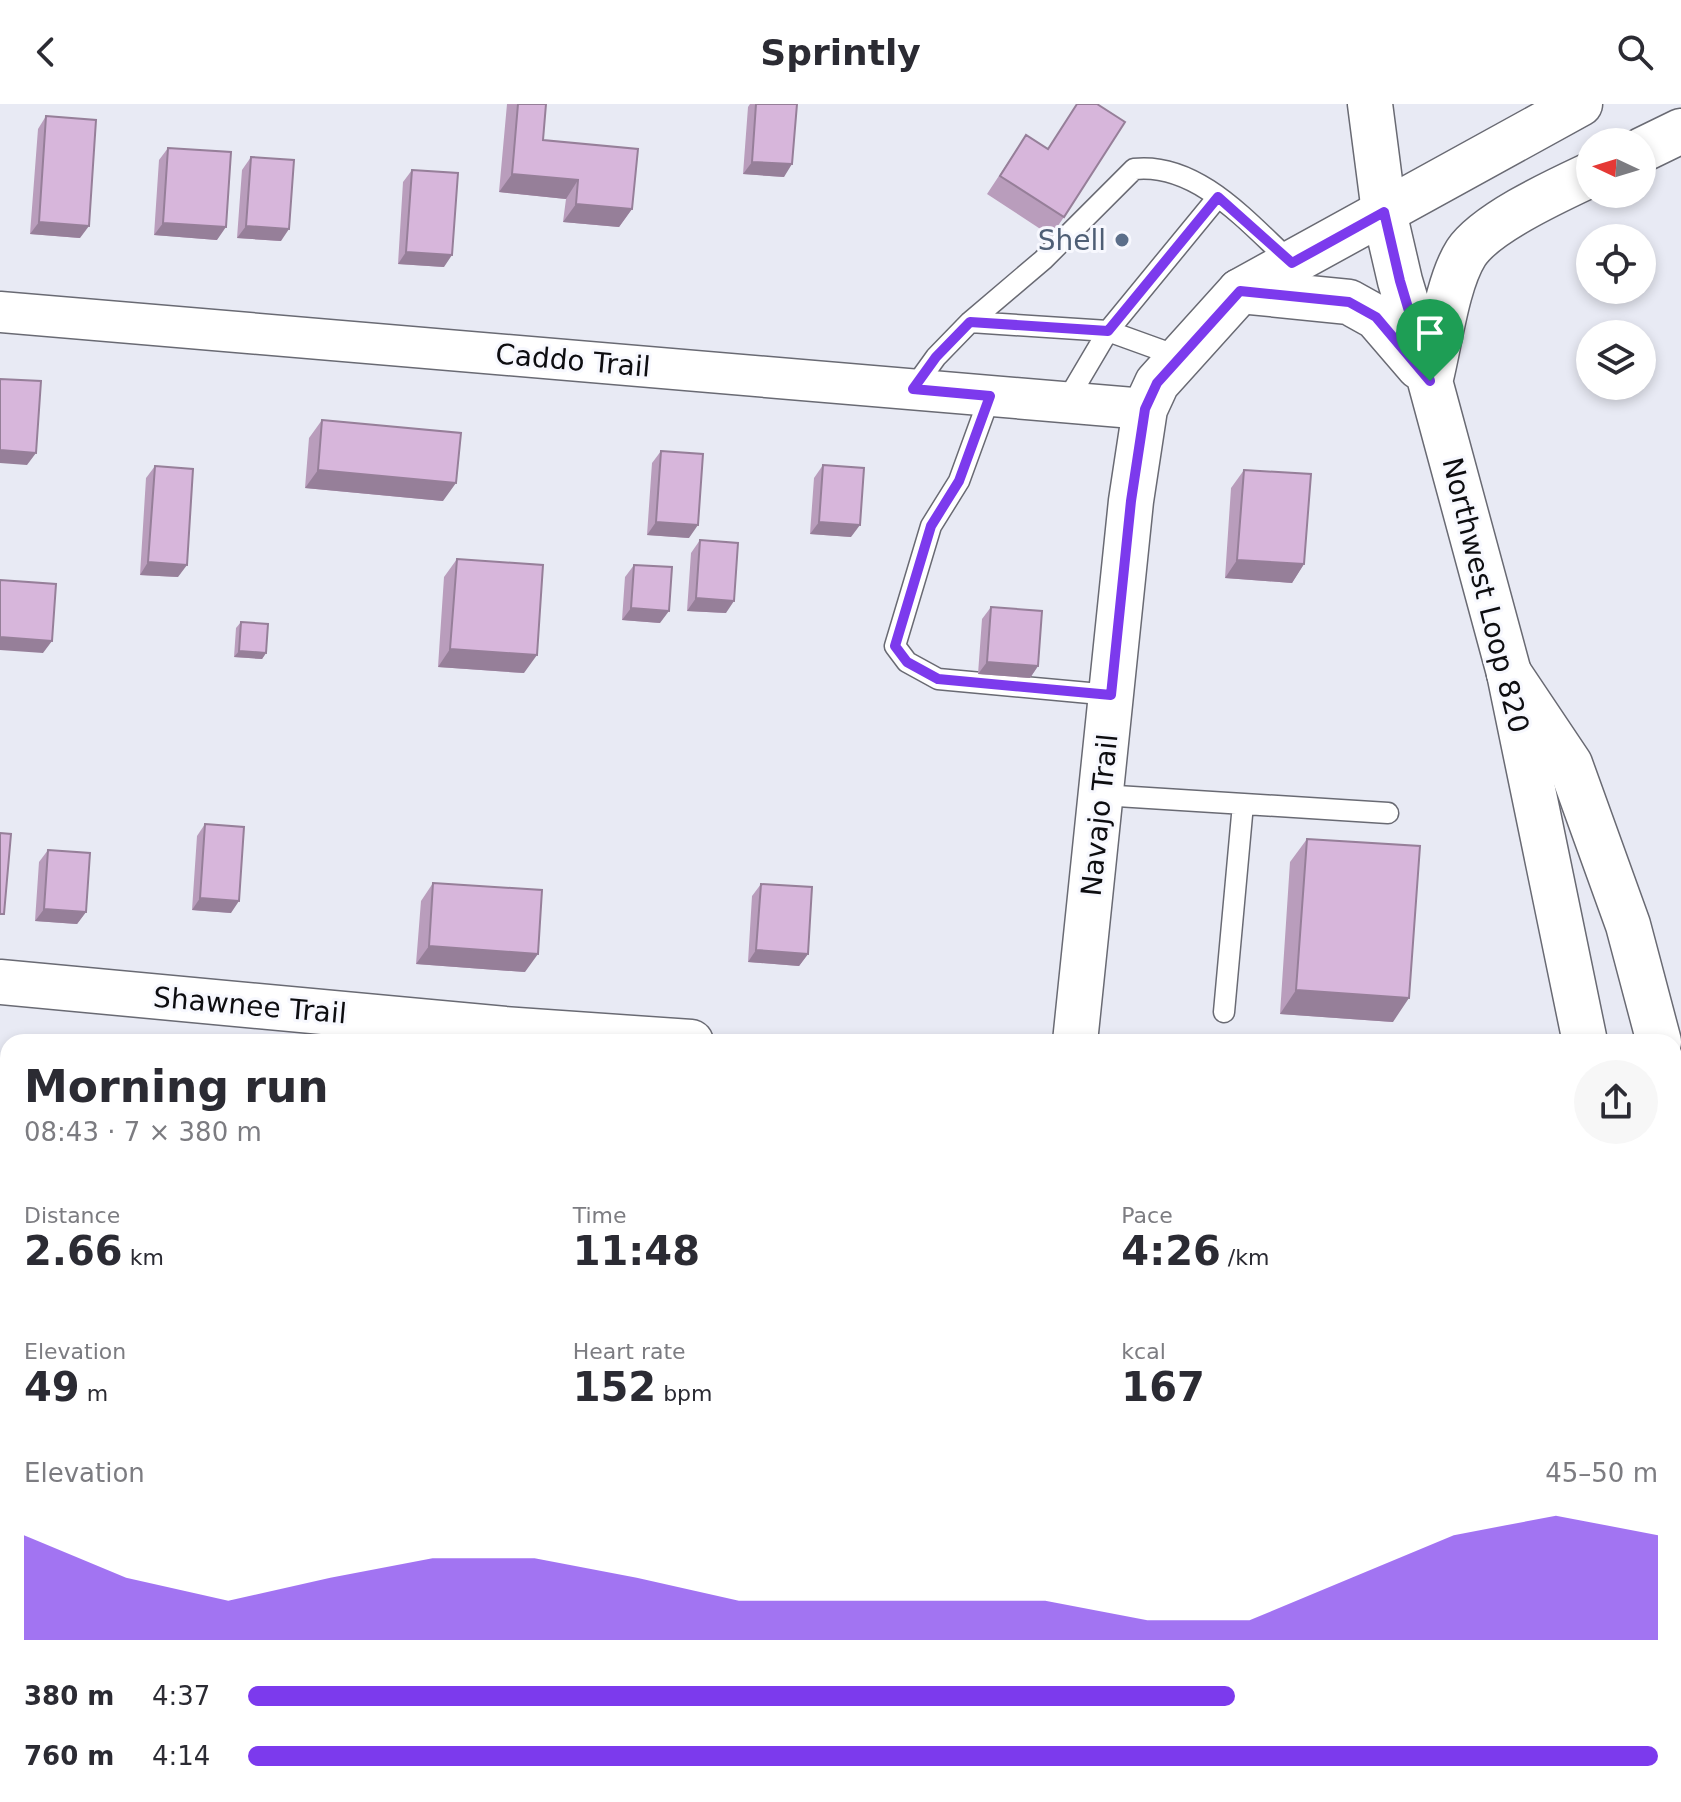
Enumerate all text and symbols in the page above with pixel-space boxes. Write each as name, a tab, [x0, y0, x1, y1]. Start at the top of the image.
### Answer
icon: back	[24, 30, 68, 74]
icon: search	[1613, 30, 1657, 74]
text: Sprintly	[760, 32, 921, 73]
north arrow	[1576, 128, 1656, 208]
map controls	[1576, 128, 1656, 400]
place label: Shell	[1038, 224, 1106, 257]
button: locate	[1576, 224, 1656, 304]
marker: Shell	[1113, 231, 1131, 249]
pin	[1396, 299, 1464, 381]
icon: arrive	[1408, 311, 1452, 355]
button: layers	[1576, 320, 1656, 400]
street label: Caddo Trail	[494, 337, 652, 384]
street label: Northwest Loop 820	[1435, 454, 1536, 736]
street label: Navajo Trail	[1075, 732, 1124, 898]
street label: Shawnee Trail	[152, 981, 348, 1030]
button: share	[1574, 1060, 1658, 1144]
text: Morning run	[24, 1061, 329, 1112]
text: 08:43 · 7 × 380 m	[24, 1117, 262, 1147]
text: Distance	[24, 1203, 120, 1228]
text: Time	[573, 1203, 627, 1228]
text: Pace	[1121, 1203, 1173, 1228]
text: 2.66	[24, 1228, 123, 1274]
text: 11:48	[573, 1228, 700, 1274]
text: 4:26	[1121, 1228, 1221, 1274]
text: km	[123, 1245, 164, 1270]
text: /km	[1221, 1245, 1269, 1270]
text: Elevation	[24, 1339, 126, 1364]
text: Heart rate	[573, 1339, 686, 1364]
text: kcal	[1121, 1339, 1166, 1364]
text: 49	[24, 1364, 80, 1410]
text: 152	[573, 1364, 656, 1410]
text: 167	[1121, 1364, 1205, 1410]
text: m	[80, 1381, 108, 1406]
text: bpm	[656, 1381, 713, 1406]
text: Elevation	[24, 1458, 145, 1488]
text: 45–50 m	[1545, 1458, 1658, 1488]
text: 380 m	[24, 1681, 114, 1711]
text: 4:37	[152, 1681, 210, 1711]
text: 760 m	[24, 1741, 114, 1771]
text: 4:14	[152, 1741, 210, 1771]

